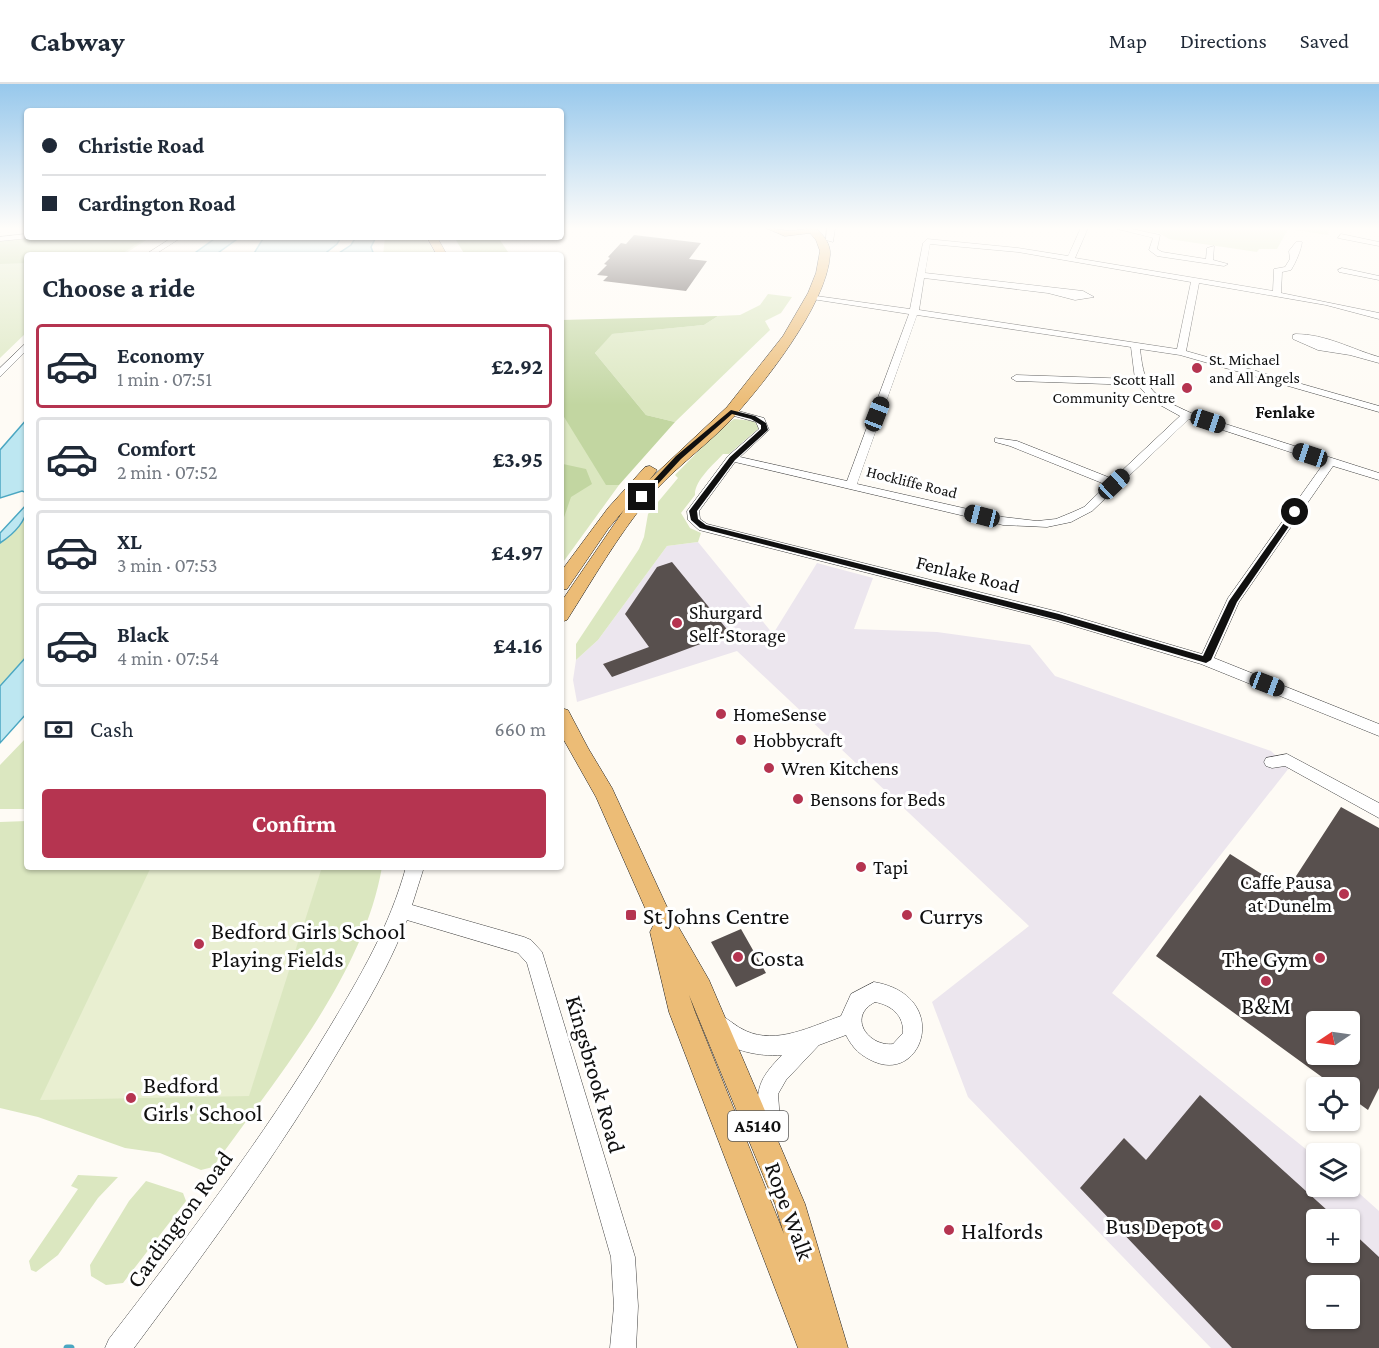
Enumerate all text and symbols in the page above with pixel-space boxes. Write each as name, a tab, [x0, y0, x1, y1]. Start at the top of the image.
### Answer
text: Cabway	[30, 26, 125, 57]
text: Map	[1109, 29, 1147, 53]
text: Directions	[1180, 29, 1267, 53]
text: Saved	[1300, 29, 1349, 53]
text: Christie Road	[78, 133, 204, 158]
text: Cardington Road	[78, 191, 236, 216]
text: Choose a ride	[42, 273, 195, 303]
icon: car	[45, 339, 99, 393]
text: Economy	[117, 343, 204, 368]
place label: St. Michael and All Angels	[1209, 351, 1300, 387]
text: £2.92	[491, 354, 543, 379]
marker: St. Michael and All Angels	[1190, 361, 1204, 375]
text: 1 min · 07:51	[117, 368, 212, 390]
place label: Scott Hall Community Centre	[1053, 371, 1175, 407]
marker: Scott Hall Community Centre	[1180, 381, 1194, 395]
car	[862, 394, 892, 434]
district label: Fenlake	[1255, 402, 1315, 422]
car	[1188, 407, 1228, 435]
icon: car	[45, 432, 99, 486]
text: Comfort	[117, 436, 195, 461]
car	[1290, 441, 1330, 469]
text: £3.95	[493, 447, 543, 472]
text: 2 min · 07:52	[117, 461, 217, 483]
street label: Hockliffe Road	[865, 463, 960, 502]
car	[1095, 465, 1133, 503]
route end	[628, 483, 655, 510]
route start	[1281, 498, 1308, 525]
car	[962, 503, 1002, 529]
icon: car	[45, 525, 99, 579]
text: XL	[117, 529, 142, 554]
text: £4.97	[491, 540, 543, 565]
street label: Fenlake Road	[914, 551, 1023, 598]
text: 3 min · 07:53	[117, 554, 218, 576]
place label: Shurgard Self-Storage	[689, 601, 786, 647]
marker: Shurgard Self-Storage	[670, 616, 684, 630]
icon: car	[45, 618, 99, 672]
text: Black	[117, 622, 169, 647]
text: £4.16	[493, 633, 543, 658]
text: 4 min · 07:54	[117, 647, 219, 669]
car	[1247, 669, 1287, 699]
place label: HomeSense	[733, 703, 827, 725]
marker: HomeSense	[714, 707, 728, 721]
icon: cash	[42, 713, 75, 746]
text: Cash	[90, 717, 134, 742]
text: 660 m	[495, 718, 546, 740]
place label: Hobbycraft	[753, 729, 843, 752]
marker: Hobbycraft	[734, 733, 748, 747]
place label: Wren Kitchens	[781, 757, 899, 779]
marker: Wren Kitchens	[762, 761, 776, 775]
place label: Bensons for Beds	[810, 788, 945, 810]
button: Confirm	[42, 789, 546, 858]
marker: Bensons for Beds	[791, 792, 805, 806]
place label: Tapi	[873, 856, 908, 879]
marker: Tapi	[854, 860, 868, 874]
place label: Caffe Pausa at Dunelm	[1240, 871, 1332, 916]
marker: Caffe Pausa at Dunelm	[1337, 887, 1351, 901]
place label: St Johns Centre	[643, 902, 789, 929]
place label: Currys	[919, 902, 983, 929]
marker: St Johns Centre	[624, 908, 638, 922]
marker: Currys	[900, 908, 914, 922]
place label: Bedford Girls School Playing Fields	[211, 917, 405, 972]
marker: Bedford Girls School Playing Fields	[192, 937, 206, 951]
place label: Costa	[750, 944, 804, 971]
place label: The Gym	[1222, 945, 1308, 972]
marker: Costa	[731, 950, 745, 964]
marker: The Gym	[1313, 951, 1327, 965]
marker: B&M	[1259, 974, 1273, 988]
street label: Kingsbrook Road	[561, 992, 631, 1156]
place label: B&M	[1241, 992, 1291, 1019]
north arrow	[1306, 1011, 1360, 1065]
map controls	[1306, 1011, 1360, 1329]
place label: Bedford Girls' School	[143, 1071, 263, 1126]
button: locate	[1306, 1077, 1360, 1131]
marker: Bedford Girls' School	[124, 1091, 138, 1105]
road number: A5140	[728, 1111, 788, 1141]
button: layers	[1306, 1143, 1360, 1197]
street label: Cardington Road	[120, 1145, 238, 1293]
street label: Rope Walk	[760, 1158, 820, 1264]
button: +	[1306, 1209, 1360, 1263]
place label: Bus Depot	[1105, 1212, 1205, 1239]
place label: Halfords	[961, 1217, 1043, 1244]
marker: Bus Depot	[1209, 1218, 1223, 1232]
marker: Halfords	[942, 1223, 956, 1237]
button: −	[1306, 1275, 1360, 1329]

